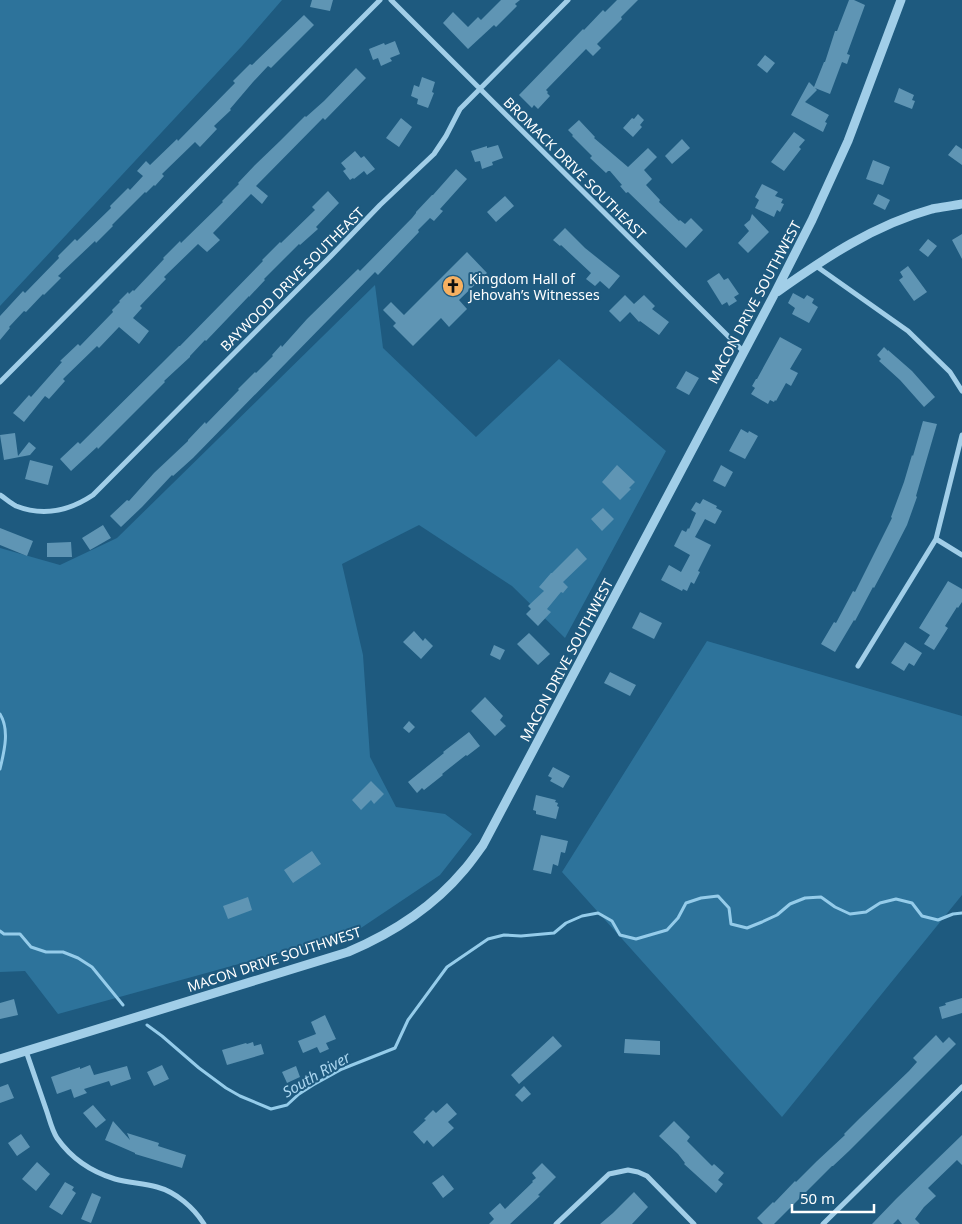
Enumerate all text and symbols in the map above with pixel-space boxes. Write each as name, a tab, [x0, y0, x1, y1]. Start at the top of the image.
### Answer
street label: BROMACK DRIVE SOUTHEAST	[500, 93, 650, 243]
street label: BAYWOOD DRIVE SOUTHEAST	[216, 203, 368, 355]
street label: MACON DRIVE SOUTHWEST	[703, 217, 805, 387]
place label: Kingdom Hall of Jehovah’s Witnesses	[467, 269, 600, 304]
church icon: Kingdom Hall of Jehovah’s Witnesses	[441, 274, 465, 298]
street label: MACON DRIVE SOUTHWEST	[515, 575, 617, 745]
street label: MACON DRIVE SOUTHWEST	[185, 922, 364, 996]
water label: South River	[278, 1046, 354, 1101]
scale bar	[792, 1182, 874, 1214]
text: 50 m	[800, 1188, 835, 1208]

